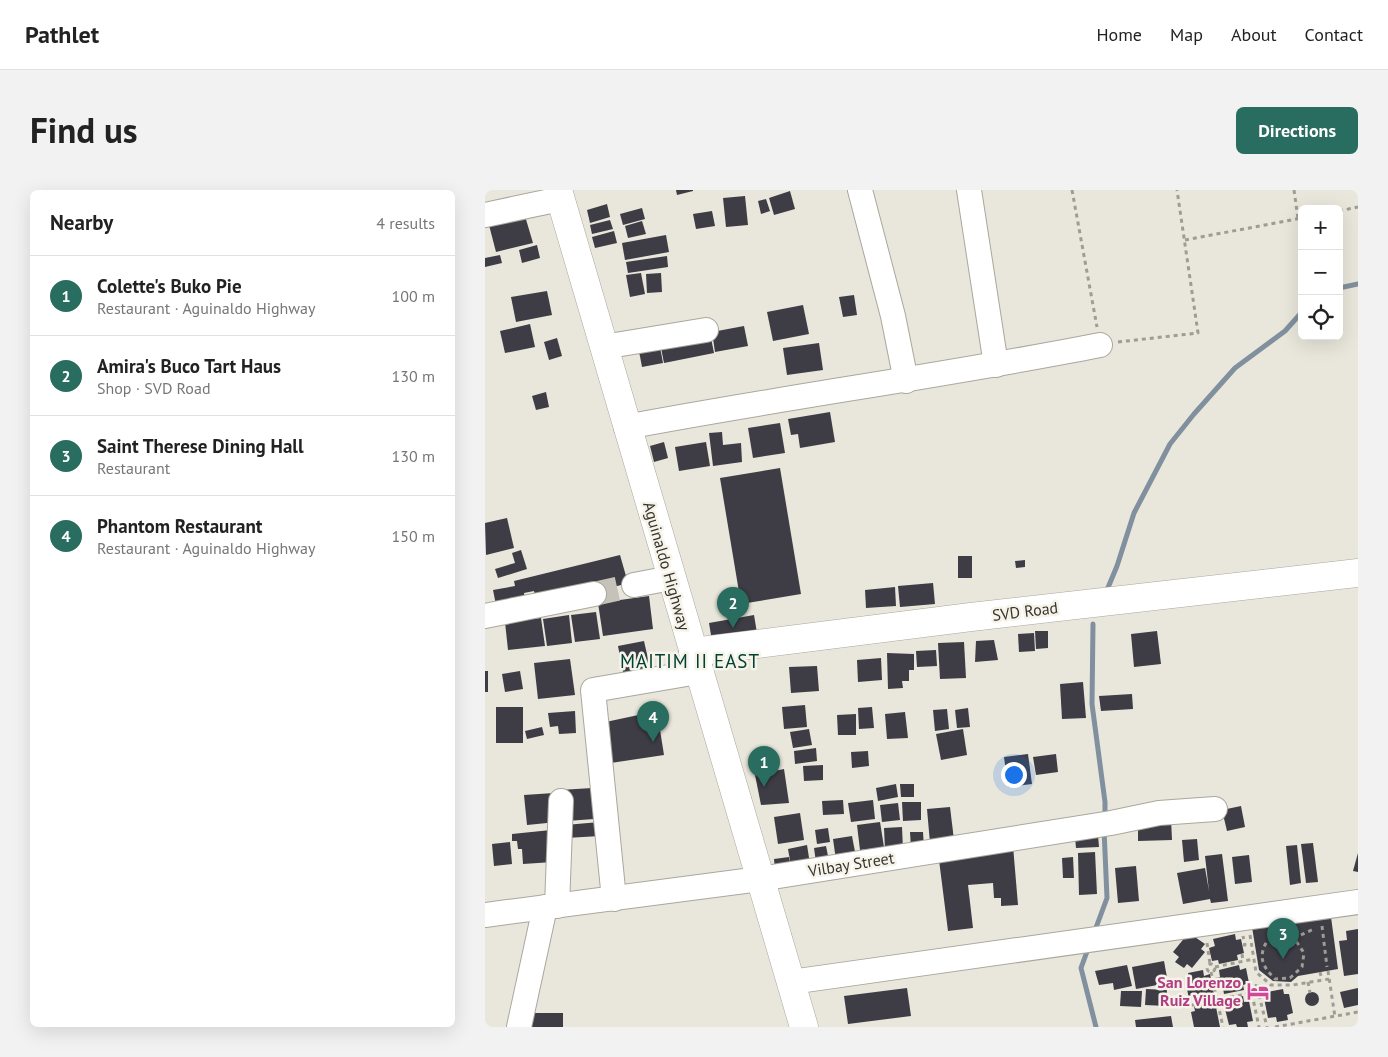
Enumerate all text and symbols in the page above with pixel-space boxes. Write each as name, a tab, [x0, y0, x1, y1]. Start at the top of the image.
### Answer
text: Pathlet	[25, 19, 99, 50]
text: Home	[1096, 23, 1142, 46]
text: Map	[1170, 23, 1203, 46]
text: About	[1231, 23, 1277, 46]
text: Contact	[1305, 23, 1363, 46]
text: Find us	[30, 107, 138, 153]
button: Directions	[1236, 107, 1358, 154]
map controls	[1298, 205, 1343, 340]
button: +	[1298, 205, 1343, 250]
text: Nearby	[50, 209, 113, 236]
text: 4 results	[376, 213, 435, 233]
button: −	[1298, 250, 1343, 295]
text: Colette's Buko Pie	[97, 274, 242, 298]
text: 1	[61, 286, 71, 306]
text: 100 m	[392, 286, 435, 306]
button: locate	[1298, 295, 1343, 340]
text: Restaurant · Aguinaldo Highway	[97, 298, 315, 318]
text: Amira's Buco Tart Haus	[97, 354, 281, 378]
text: 2	[61, 366, 71, 386]
text: 130 m	[392, 366, 435, 386]
text: Shop · SVD Road	[97, 378, 211, 398]
text: Saint Therese Dining Hall	[97, 434, 304, 458]
text: 3	[61, 446, 71, 466]
text: 130 m	[392, 446, 435, 466]
text: Restaurant	[97, 458, 170, 478]
street label: Aguinaldo Highway	[639, 499, 695, 633]
text: Phantom Restaurant	[97, 514, 262, 538]
text: 4	[61, 526, 71, 546]
text: 150 m	[392, 526, 435, 546]
text: Restaurant · Aguinaldo Highway	[97, 538, 315, 558]
pin: 2	[717, 587, 749, 628]
street label: SVD Road	[991, 597, 1059, 625]
district label: MAITIM II EAST	[620, 649, 760, 673]
pin: 4	[637, 701, 669, 742]
pin: 1	[748, 746, 780, 787]
your location	[1001, 762, 1027, 788]
street label: Vilbay Street	[806, 847, 896, 881]
pin: 3	[1267, 918, 1299, 959]
place label: San Lorenzo Ruiz Village	[1157, 972, 1241, 1010]
hotel icon: San Lorenzo Ruiz Village	[1245, 978, 1271, 1004]

